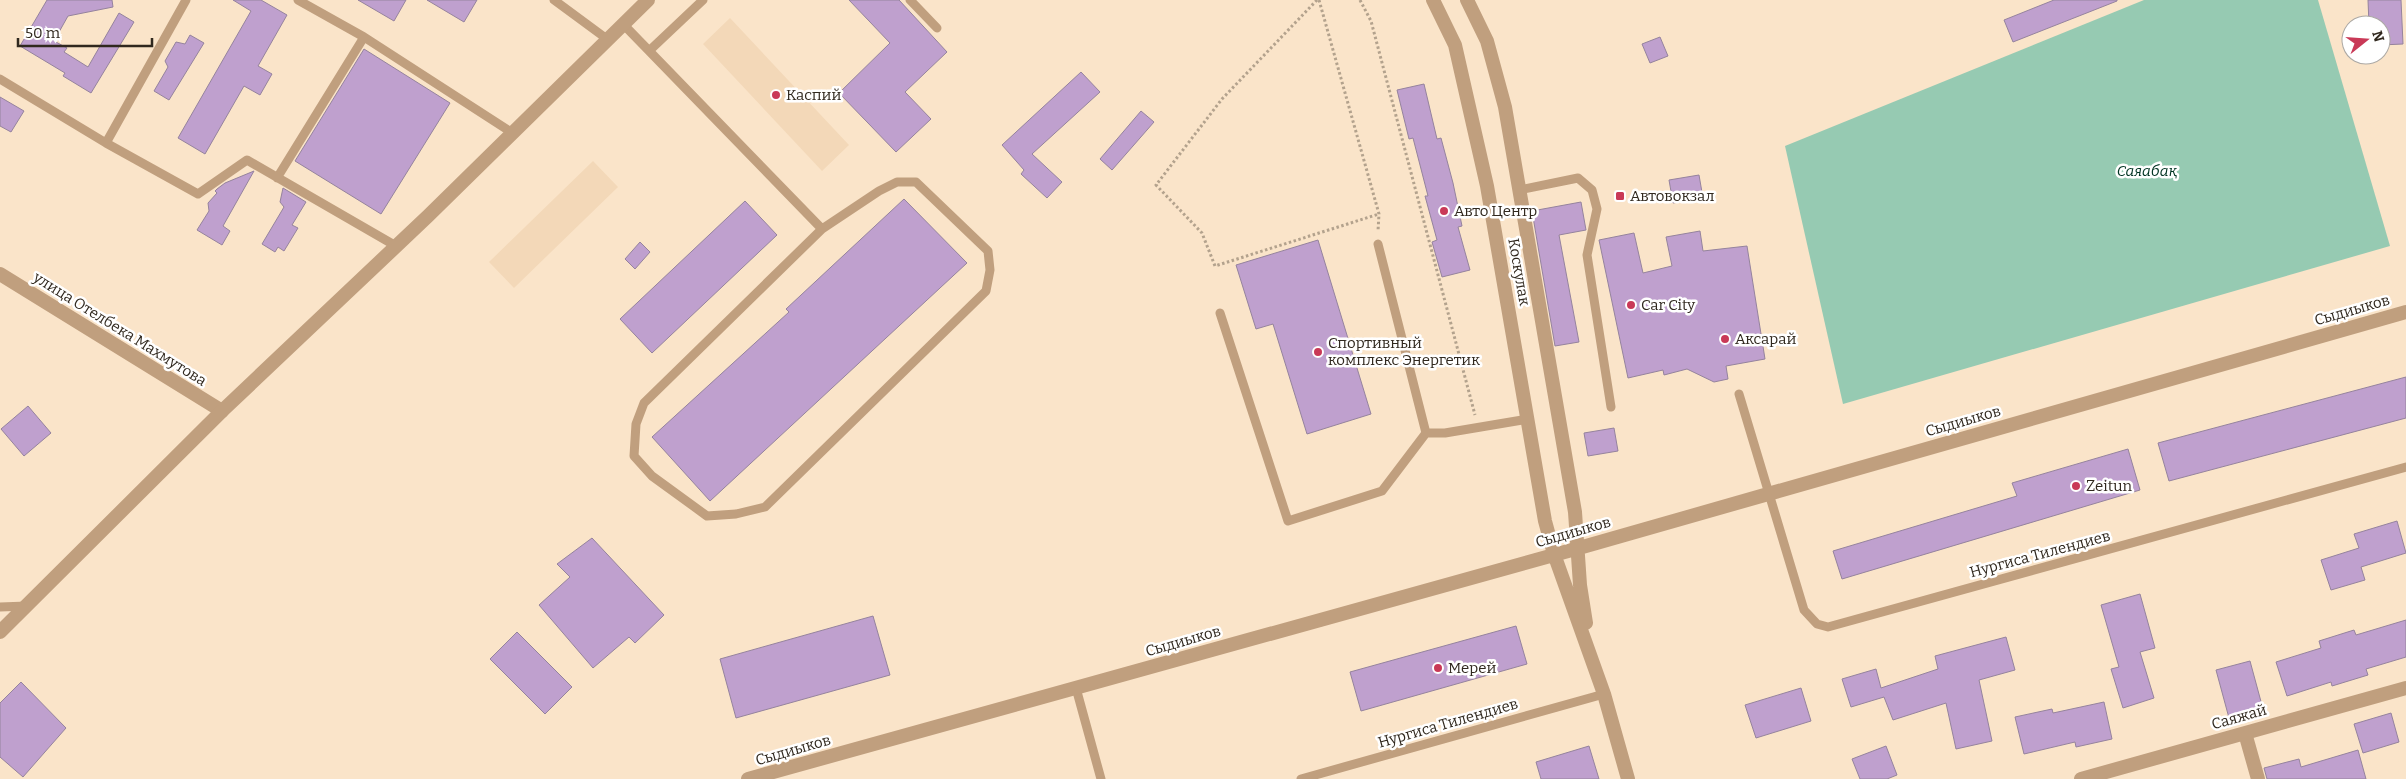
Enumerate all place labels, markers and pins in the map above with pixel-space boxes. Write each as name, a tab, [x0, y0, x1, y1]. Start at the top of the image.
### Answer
place label: Каспий	[786, 86, 841, 104]
marker: Каспий	[770, 89, 782, 101]
place label: Автовокзал	[1630, 187, 1714, 205]
marker: Автовокзал	[1614, 190, 1626, 202]
place label: Авто Центр	[1454, 202, 1537, 220]
marker: Авто Центр	[1438, 205, 1450, 217]
place label: Car City	[1641, 296, 1695, 314]
marker: Car City	[1625, 299, 1637, 311]
place label: Аксарай	[1735, 330, 1796, 348]
marker: Аксарай	[1719, 333, 1731, 345]
place label: Спортивный комплекс Энергетик	[1328, 334, 1480, 369]
marker: Спортивный комплекс Энергетик	[1312, 346, 1324, 358]
place label: Zeitun	[2086, 477, 2133, 495]
marker: Zeitun	[2070, 480, 2082, 492]
place label: Мерей	[1448, 659, 1496, 677]
marker: Мерей	[1432, 662, 1444, 674]

